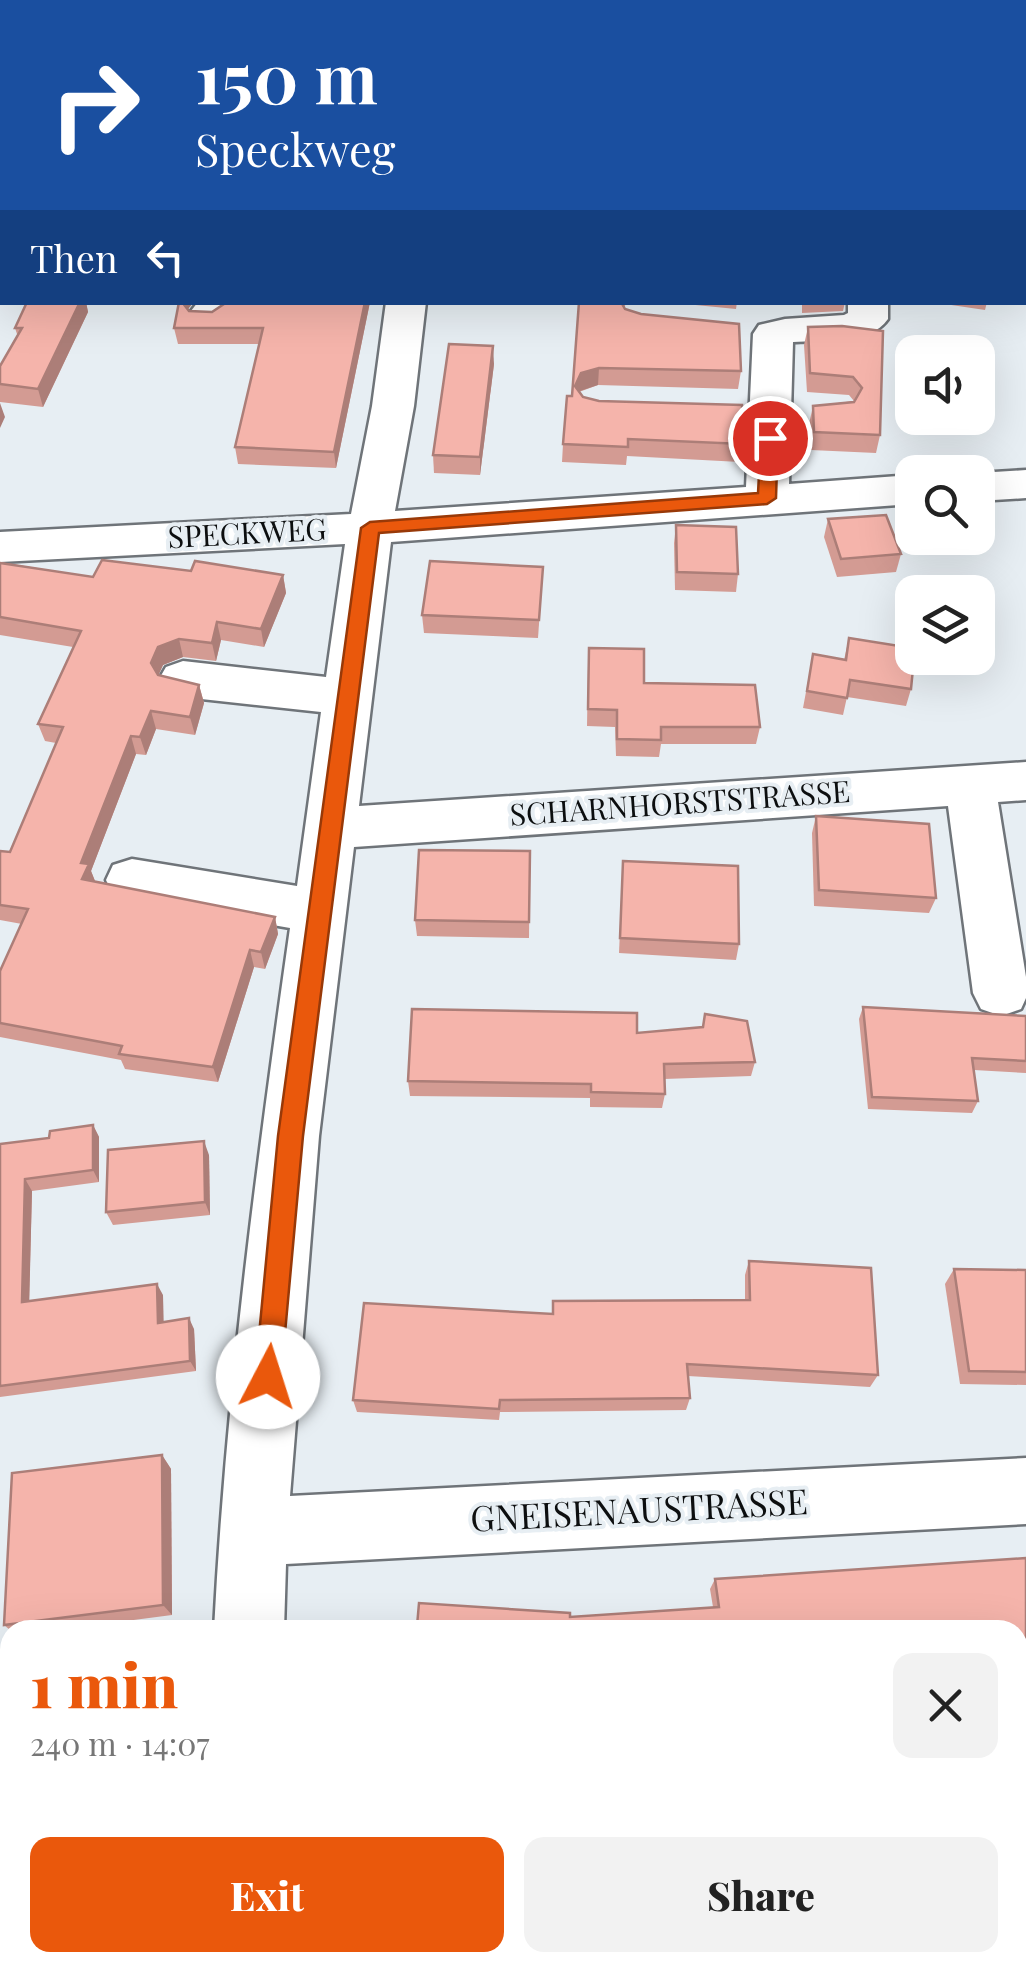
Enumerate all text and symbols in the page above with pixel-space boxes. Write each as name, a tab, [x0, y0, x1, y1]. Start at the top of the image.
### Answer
text: 150 m	[195, 28, 378, 122]
icon: right	[30, 40, 160, 170]
text: Speckweg	[195, 118, 396, 178]
icon: left	[138, 230, 193, 285]
text: Then	[30, 232, 118, 283]
map controls	[895, 335, 995, 675]
button: sound	[895, 335, 995, 435]
pin	[728, 396, 813, 481]
icon: arrive	[743, 411, 798, 466]
button: search	[895, 455, 995, 555]
street label: SPECKWEG	[167, 508, 327, 556]
button: layers	[895, 575, 995, 675]
street label: SCHARNHORSTSTRASSE	[508, 770, 851, 834]
position arrow	[216, 1325, 320, 1429]
street label: GNEISENAUSTRASSE	[469, 1476, 809, 1541]
text: 1 min	[30, 1643, 178, 1723]
button: close	[893, 1653, 998, 1758]
text: 240 m · 14:07	[30, 1721, 209, 1764]
button: Exit	[30, 1837, 504, 1952]
button: Share	[524, 1837, 998, 1952]

